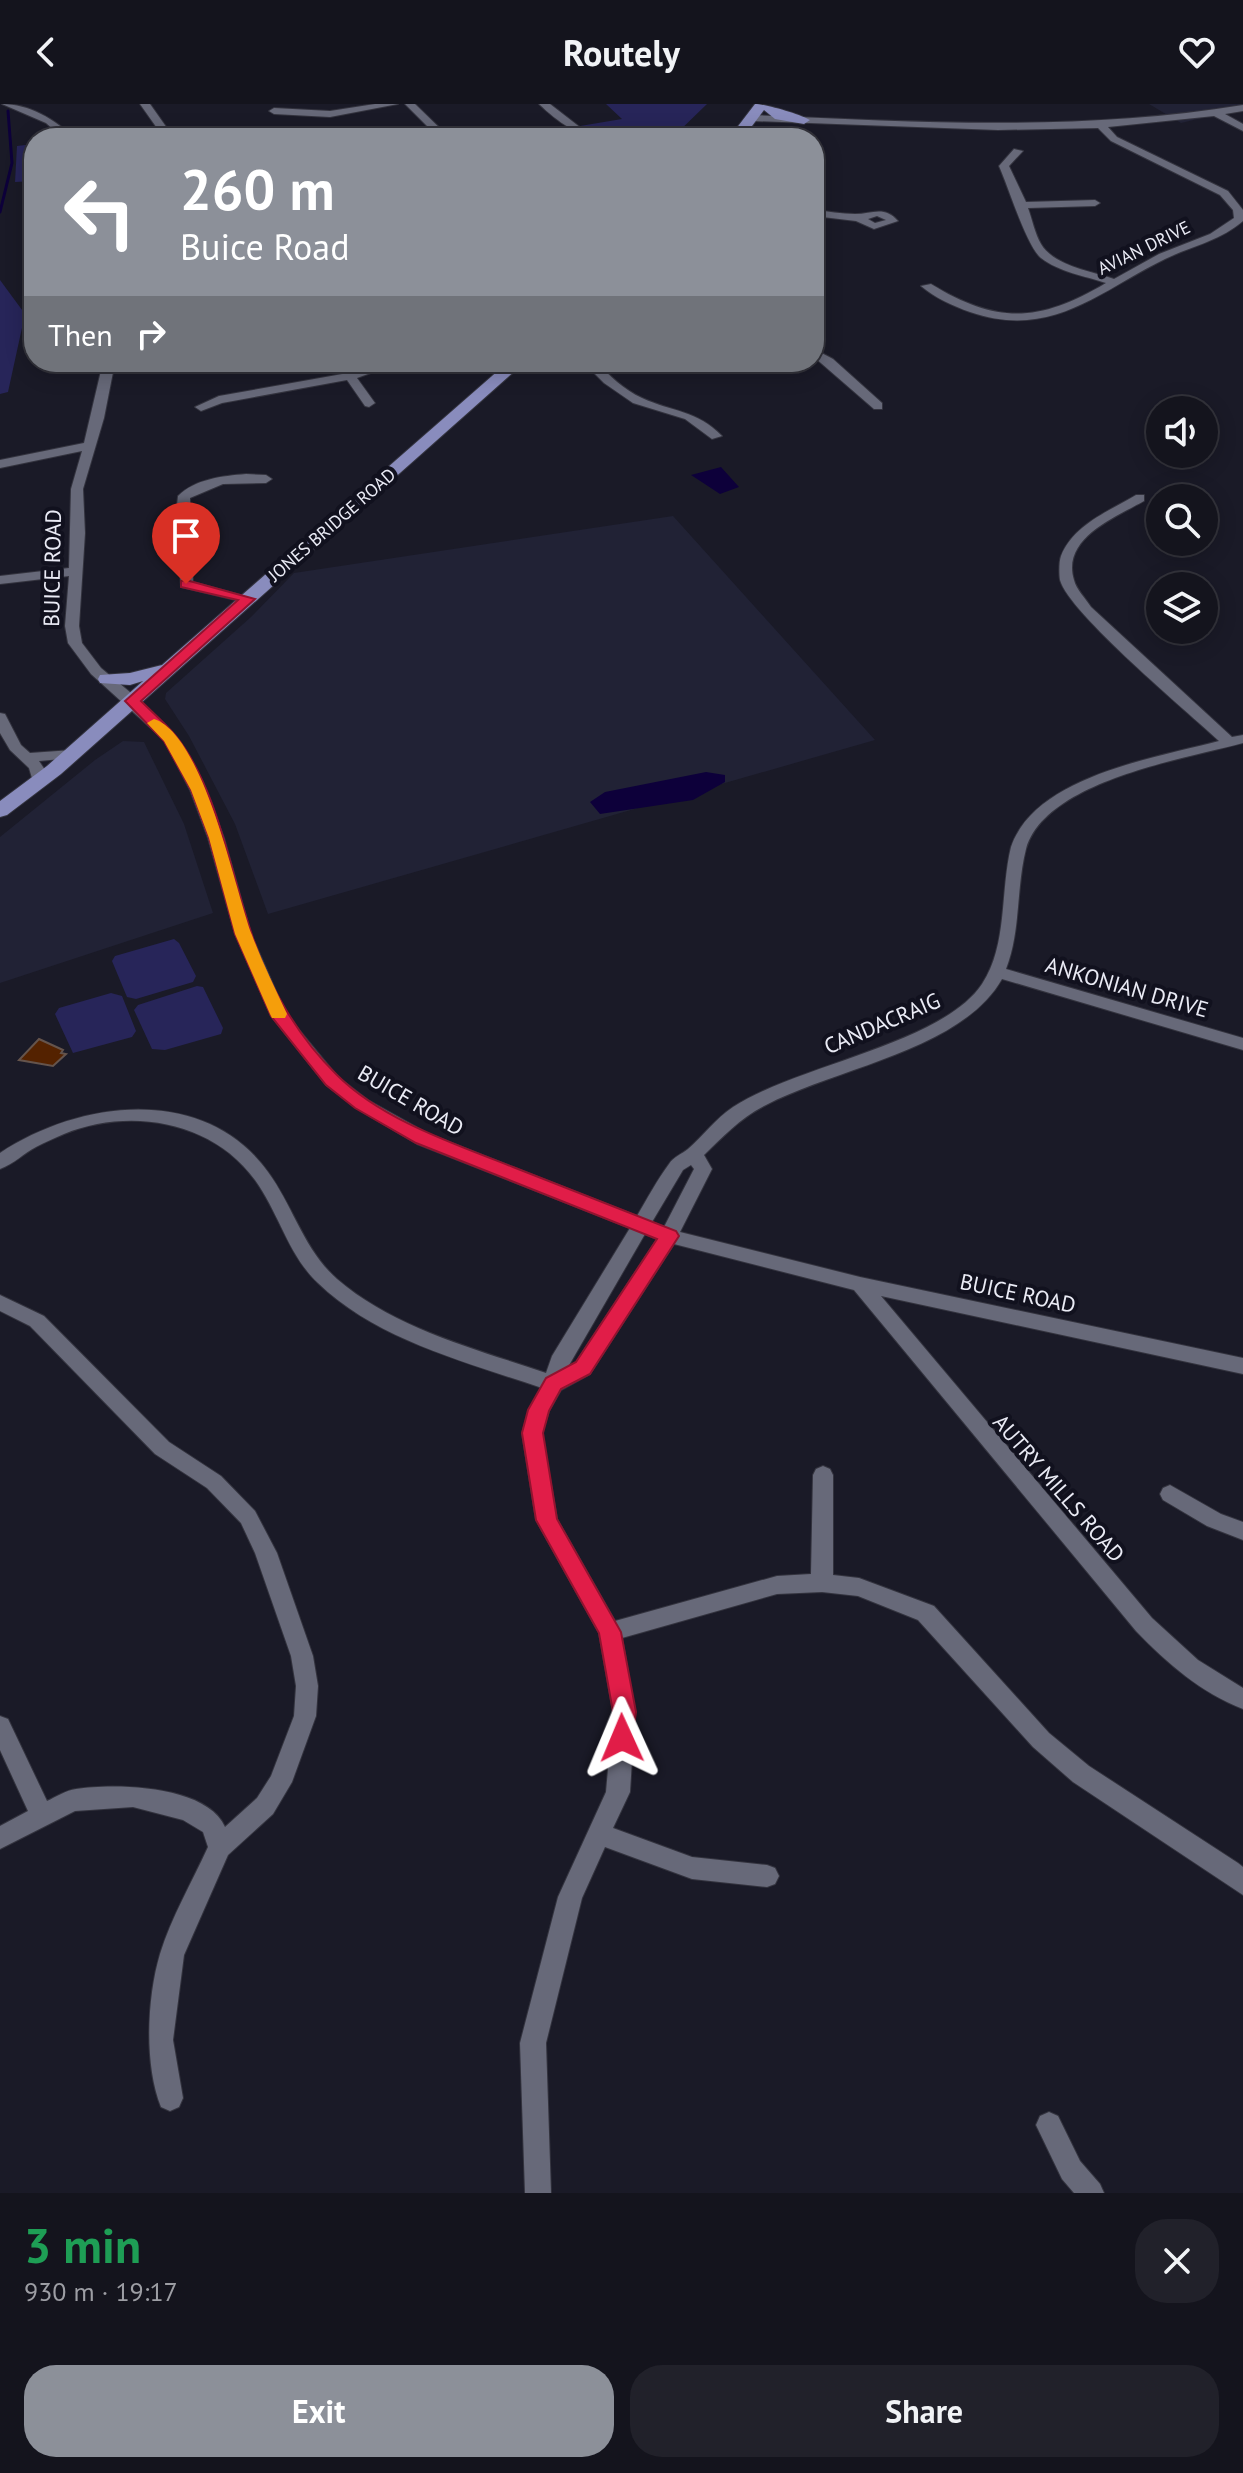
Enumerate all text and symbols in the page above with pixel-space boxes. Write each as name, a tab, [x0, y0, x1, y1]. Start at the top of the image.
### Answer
text: Routely	[563, 29, 680, 76]
icon: back	[24, 30, 68, 74]
icon: heart	[1175, 30, 1219, 74]
text: 260 m	[180, 153, 335, 225]
icon: left	[48, 160, 152, 264]
street label: AVIAN DRIVE	[1094, 215, 1194, 280]
text: Buice Road	[180, 223, 350, 270]
icon: right	[129, 312, 173, 356]
text: Then	[48, 315, 113, 354]
map controls	[1146, 396, 1218, 644]
button: sound	[1146, 396, 1218, 468]
street label: JONES BRIDGE ROAD	[262, 463, 400, 587]
button: search	[1146, 484, 1218, 556]
pin	[152, 502, 220, 584]
street label: BUICE ROAD	[37, 509, 67, 627]
icon: arrive	[164, 514, 208, 558]
button: layers	[1146, 572, 1218, 644]
street label: ANKONIAN DRIVE	[1042, 950, 1212, 1024]
street label: CANDACRAIG	[820, 986, 944, 1060]
street label: BUICE ROAD	[353, 1058, 469, 1142]
street label: BUICE ROAD	[958, 1267, 1078, 1319]
street label: AUTRY MILLS ROAD	[987, 1408, 1131, 1568]
position arrow	[580, 1696, 664, 1780]
text: 3 min	[24, 2214, 141, 2276]
button: close	[1135, 2219, 1219, 2303]
text: 930 m · 19:17	[24, 2275, 178, 2308]
button: Exit	[24, 2365, 614, 2457]
button: Share	[630, 2365, 1219, 2457]

